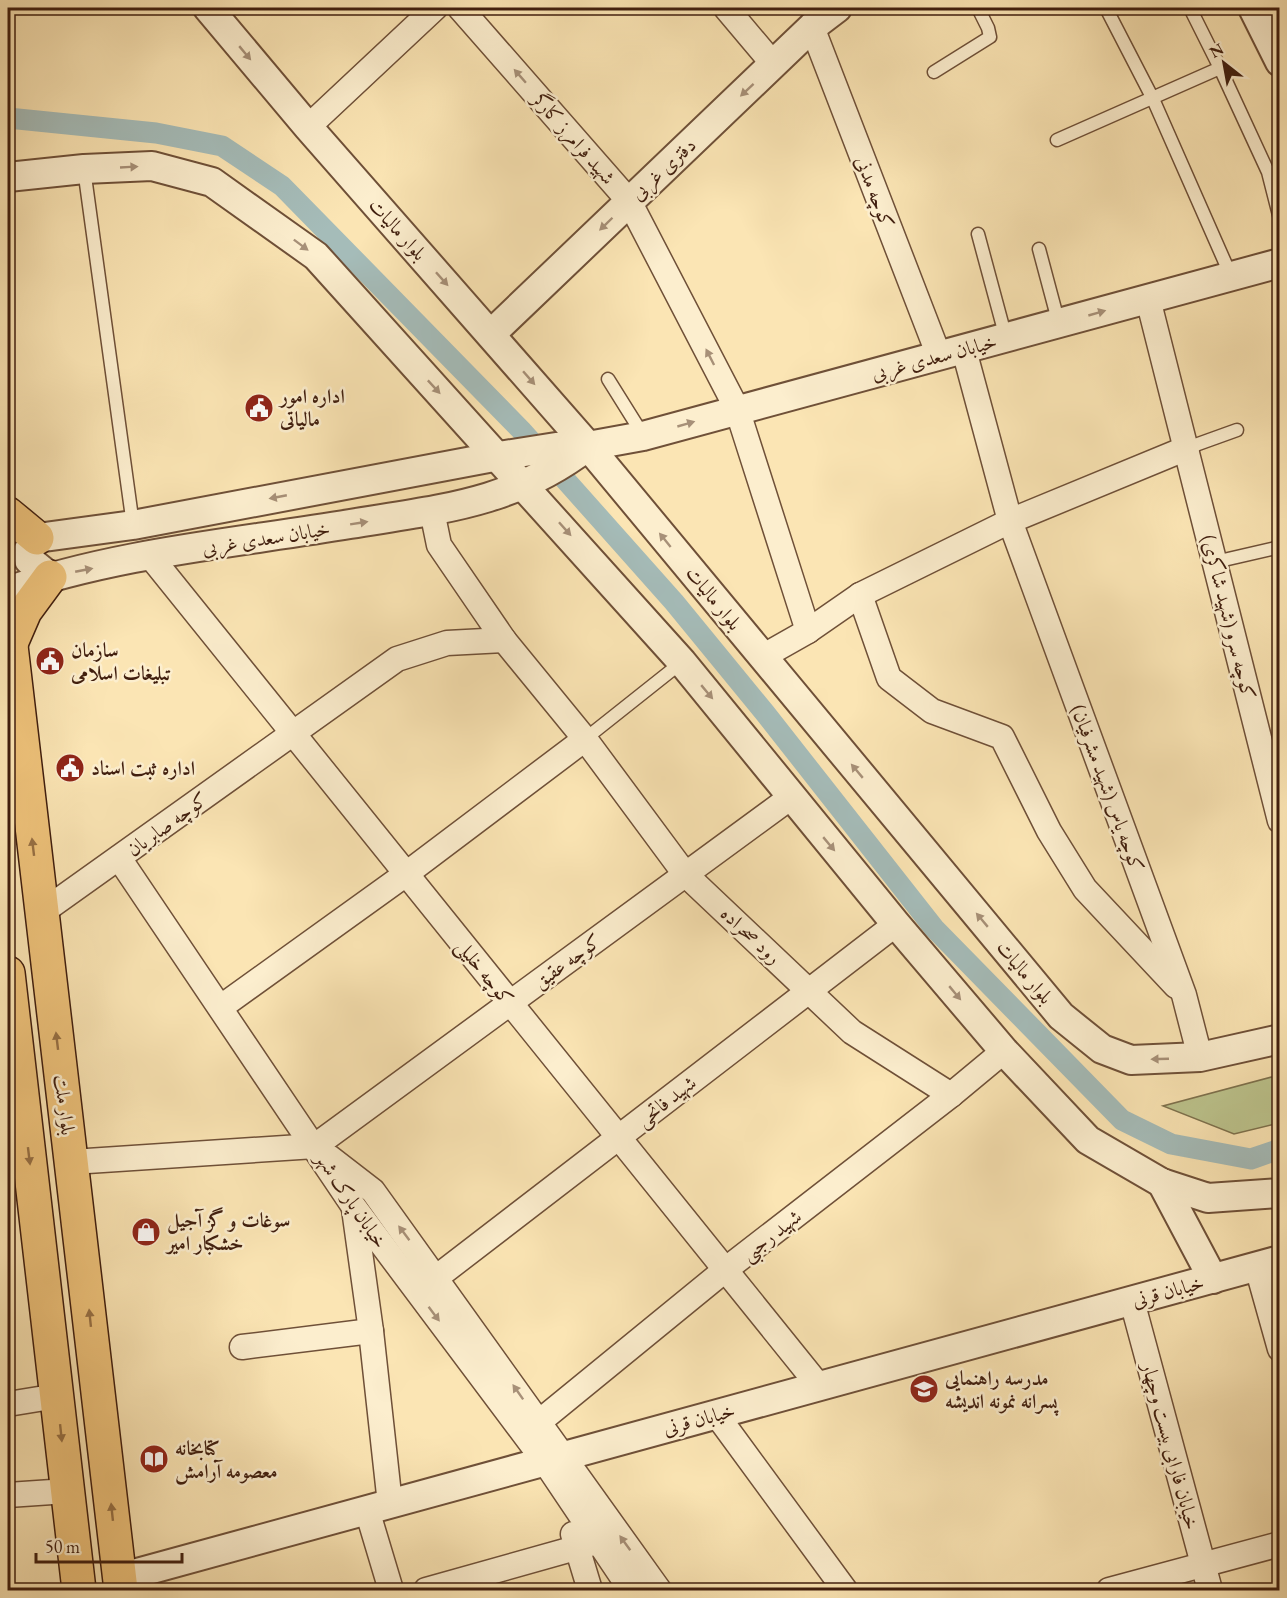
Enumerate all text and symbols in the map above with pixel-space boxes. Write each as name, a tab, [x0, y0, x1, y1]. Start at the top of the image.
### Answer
north arrow	[1194, 33, 1254, 93]
text: N	[1206, 38, 1228, 63]
one-way arrow	[239, 45, 251, 60]
one-way arrow	[513, 68, 527, 83]
one-way arrow	[741, 82, 755, 96]
street label: شهید فرامرز کارگر	[525, 85, 621, 190]
street label: دفتری غربی	[625, 132, 703, 207]
street label: کوچه مدنی	[848, 152, 901, 232]
one-way arrow	[119, 163, 138, 172]
street label: بلوار مالیات	[363, 192, 433, 266]
one-way arrow	[599, 216, 613, 230]
one-way arrow	[293, 239, 309, 251]
one-way arrow	[435, 271, 448, 286]
one-way arrow	[1089, 308, 1107, 317]
street label: خیابان سعدی غربی	[868, 328, 1000, 388]
one-way arrow	[705, 348, 715, 365]
one-way arrow	[523, 370, 536, 386]
one-way arrow	[427, 380, 441, 394]
place label: اداره امور مالیاتی	[278, 383, 345, 432]
public building icon: اداره امور مالیاتی	[243, 392, 275, 424]
one-way arrow	[677, 418, 695, 428]
one-way arrow	[268, 493, 287, 502]
street label: خیابان سعدی غربی	[200, 515, 332, 563]
one-way arrow	[349, 518, 368, 527]
one-way arrow	[558, 522, 572, 537]
one-way arrow	[659, 532, 672, 548]
street label: کوچه سرو (شهید شاکری)	[1195, 532, 1262, 702]
street label: بلوار مالیات	[680, 561, 748, 635]
one-way arrow	[74, 565, 93, 574]
place label: سازمان تبلیغات اسلامی	[70, 637, 171, 686]
public building icon: سازمان تبلیغات اسلامی	[34, 645, 66, 677]
one-way arrow	[700, 684, 713, 699]
street label: کوچه یاس (شهید مشرفیان)	[1065, 701, 1150, 876]
public building icon: اداره ثبت اسناد	[54, 752, 86, 784]
place label: اداره ثبت اسناد	[91, 755, 195, 781]
one-way arrow	[851, 763, 863, 778]
street label: کوچه صابریان	[121, 786, 213, 863]
one-way arrow	[822, 836, 835, 851]
one-way arrow	[28, 838, 38, 857]
street label: رود صحراده	[715, 900, 787, 970]
one-way arrow	[975, 912, 988, 928]
street label: کوچه عقیق	[528, 928, 607, 995]
street label: کوچه خلیلی	[449, 934, 520, 1012]
street label: بلوار مالیات	[991, 935, 1059, 1009]
one-way arrow	[948, 985, 961, 1001]
one-way arrow	[52, 1031, 62, 1050]
one-way arrow	[1151, 1054, 1170, 1063]
street label: شهید فاتحی	[631, 1069, 702, 1133]
street label: بلوار ملت	[48, 1073, 82, 1137]
street label: خیابان پارک شهر	[307, 1145, 394, 1254]
one-way arrow	[24, 1147, 34, 1166]
street label: شهید رجبی	[735, 1203, 809, 1270]
place label: سوغات و گز آجیل خشکبار امیر	[165, 1207, 290, 1256]
shop icon: سوغات و گز آجیل خشکبار امیر	[130, 1216, 162, 1248]
one-way arrow	[398, 1225, 410, 1241]
street label: خیابان قرنی	[1129, 1269, 1207, 1313]
one-way arrow	[428, 1305, 440, 1321]
one-way arrow	[85, 1308, 95, 1327]
street label: خیابان فارابی بیست وچهار	[1134, 1358, 1206, 1533]
place label: مدرسه راهنمایی پسرانه نمونه اندیشه	[944, 1365, 1059, 1416]
school or university icon: مدرسه راهنمایی پسرانه نمونه اندیشه	[908, 1373, 940, 1405]
one-way arrow	[512, 1384, 524, 1400]
street label: خیابان قرنی	[660, 1397, 738, 1441]
one-way arrow	[56, 1424, 66, 1443]
place label: کتابخانه معصومه آرامش	[175, 1435, 278, 1485]
library icon: کتابخانه معصومه آرامش	[138, 1443, 170, 1475]
one-way arrow	[107, 1502, 117, 1521]
scale bar	[36, 1526, 182, 1564]
text: 50 m	[45, 1535, 80, 1558]
one-way arrow	[619, 1536, 631, 1552]

